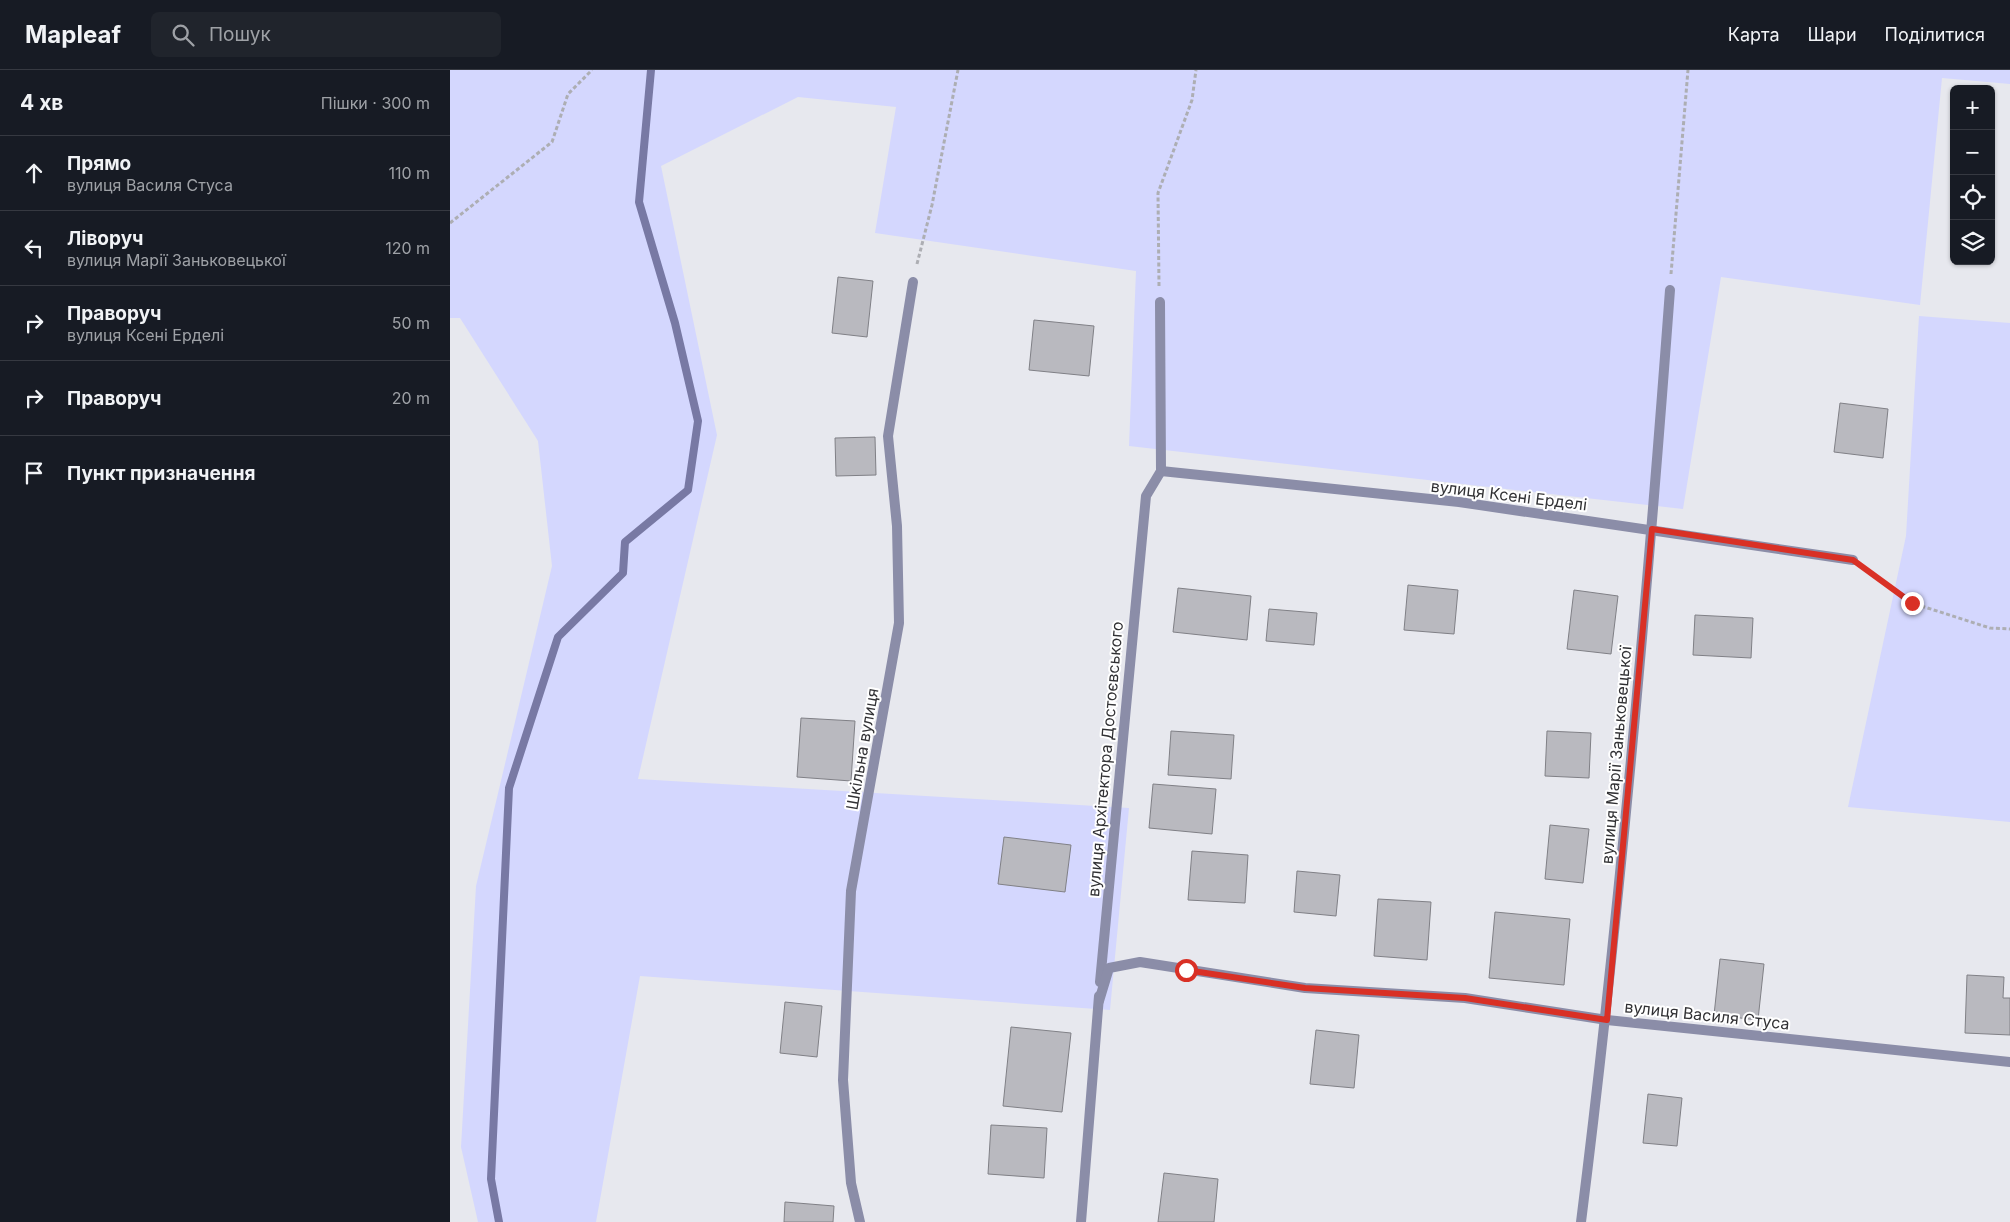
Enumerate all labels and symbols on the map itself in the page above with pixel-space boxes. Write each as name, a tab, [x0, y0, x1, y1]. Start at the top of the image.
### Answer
street label: вулиця Ксені Ерделі	[1430, 475, 1588, 515]
route end	[1901, 592, 1924, 615]
street label: вулиця Архітектора Достоєвського	[1083, 620, 1127, 898]
street label: вулиця Марії Заньковецької	[1597, 644, 1636, 865]
street label: Шкільна вулиця	[841, 687, 883, 811]
route start	[1175, 959, 1198, 982]
street label: вулиця Василя Стуса	[1623, 996, 1791, 1034]

